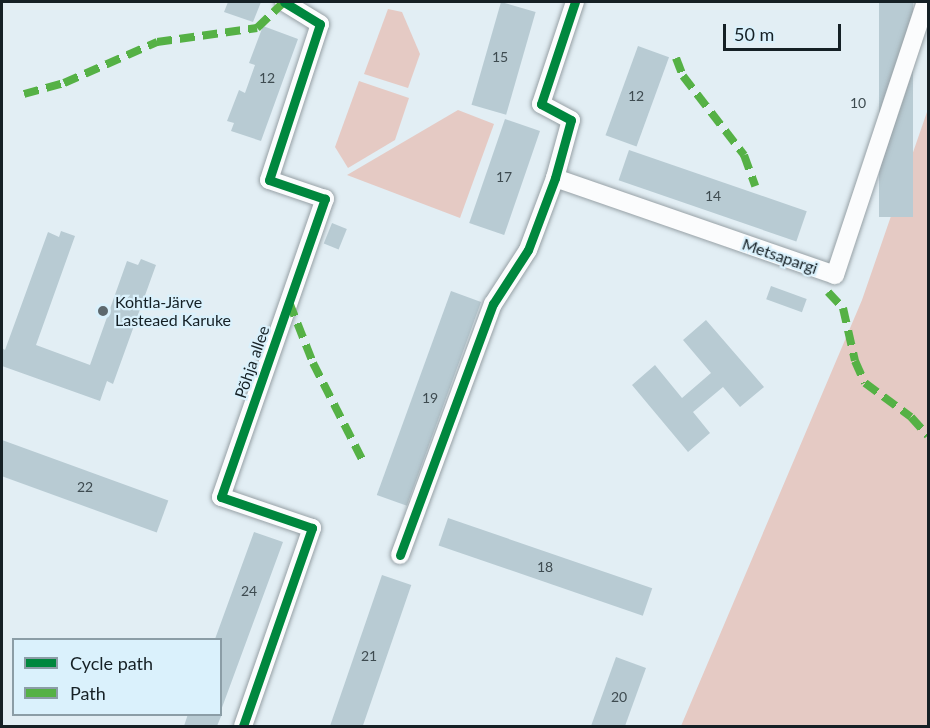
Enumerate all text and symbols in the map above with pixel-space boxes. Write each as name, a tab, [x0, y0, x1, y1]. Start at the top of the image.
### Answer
scale bar	[726, 12, 844, 50]
text: 50 m	[734, 23, 774, 45]
house number: 15	[492, 49, 508, 65]
house number: 12	[259, 70, 275, 86]
house number: 12	[628, 88, 644, 104]
house number: 10	[850, 95, 866, 111]
house number: 17	[496, 169, 512, 185]
house number: 14	[705, 188, 721, 204]
street label: Metsapargi	[740, 234, 820, 278]
place label: Kohtla-Järve Lasteaed Karuke	[115, 292, 231, 330]
marker: Kohtla-Järve Lasteaed Karuke	[96, 304, 110, 318]
street label: Põhja allee	[231, 323, 273, 401]
house number: 19	[422, 390, 438, 406]
house number: 22	[77, 479, 93, 495]
house number: 18	[537, 559, 553, 575]
house number: 24	[241, 583, 257, 599]
legend	[12, 638, 222, 716]
house number: 21	[361, 648, 377, 664]
text: Cycle path	[70, 652, 153, 674]
text: Path	[70, 682, 106, 704]
house number: 20	[611, 689, 627, 705]

